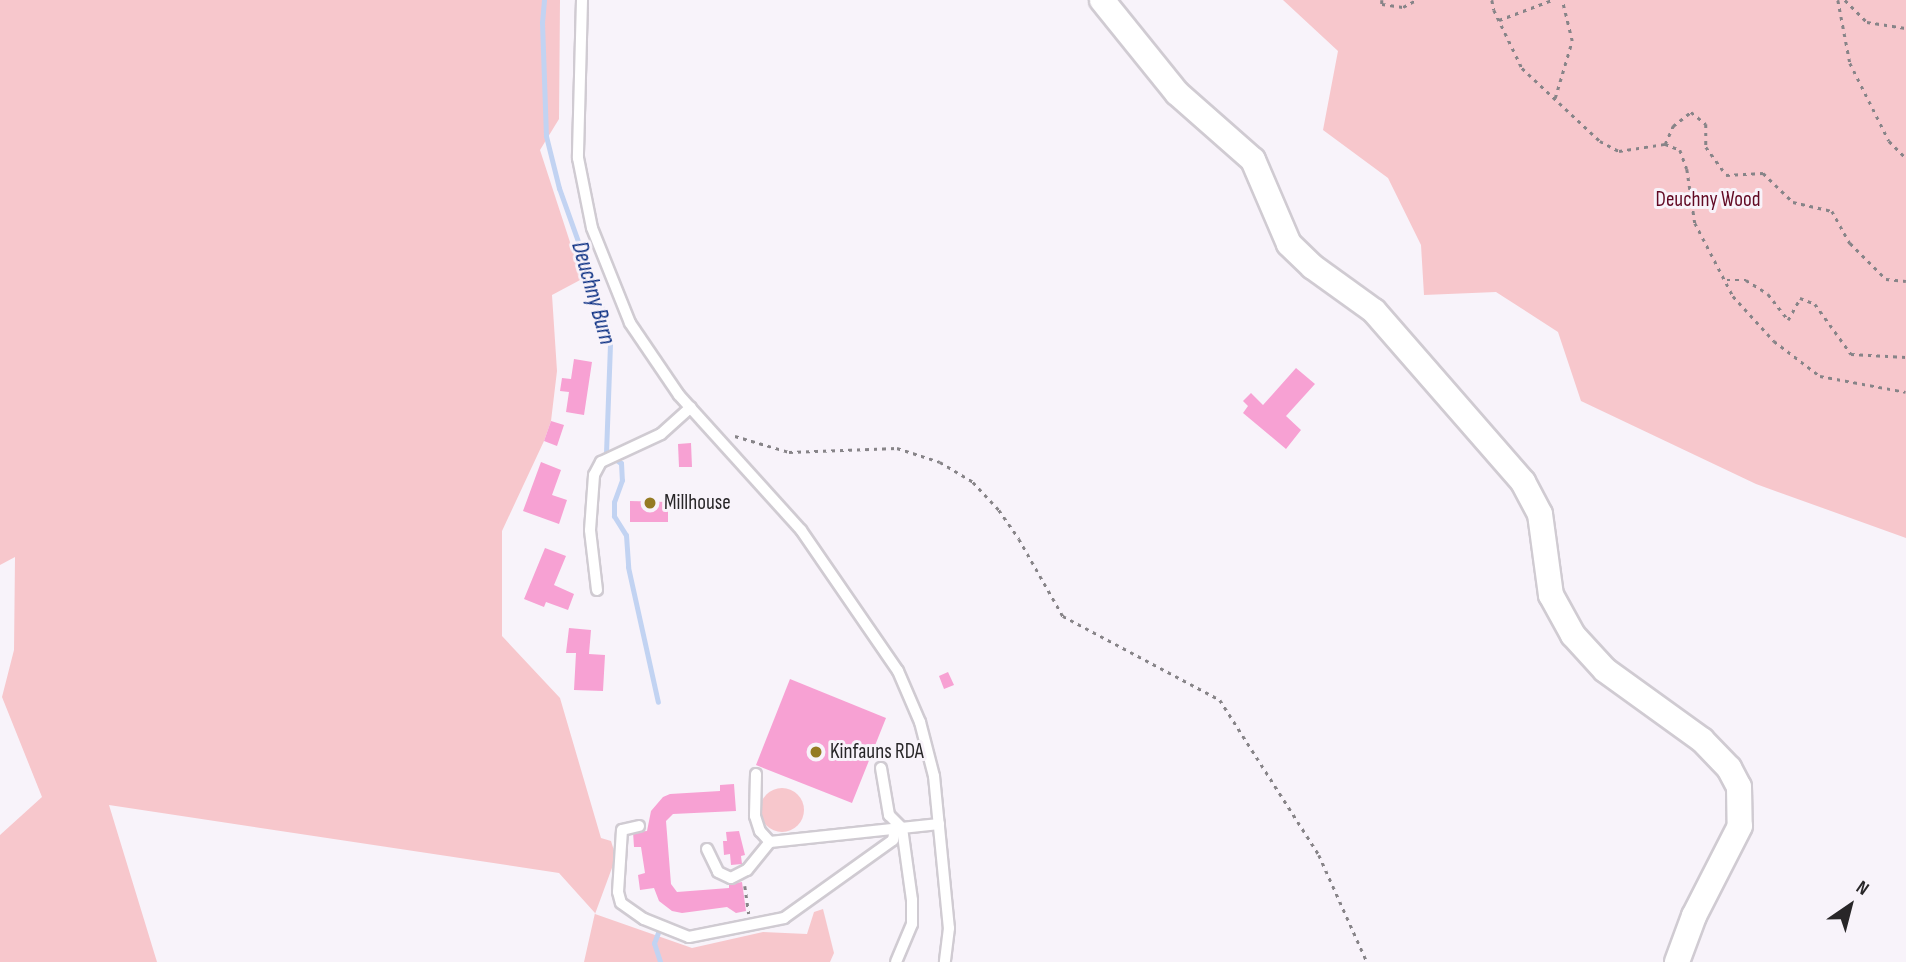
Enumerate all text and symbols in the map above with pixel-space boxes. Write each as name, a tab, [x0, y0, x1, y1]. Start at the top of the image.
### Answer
park label: Deuchny Wood	[1656, 187, 1760, 213]
water label: Deuchny Burn	[565, 238, 621, 348]
place label: Millhouse	[664, 490, 731, 516]
marker: Millhouse	[642, 495, 658, 511]
place label: Kinfauns RDA	[830, 739, 924, 765]
marker: Kinfauns RDA	[808, 744, 824, 760]
north arrow	[1815, 871, 1885, 941]
text: N	[1852, 876, 1873, 901]

